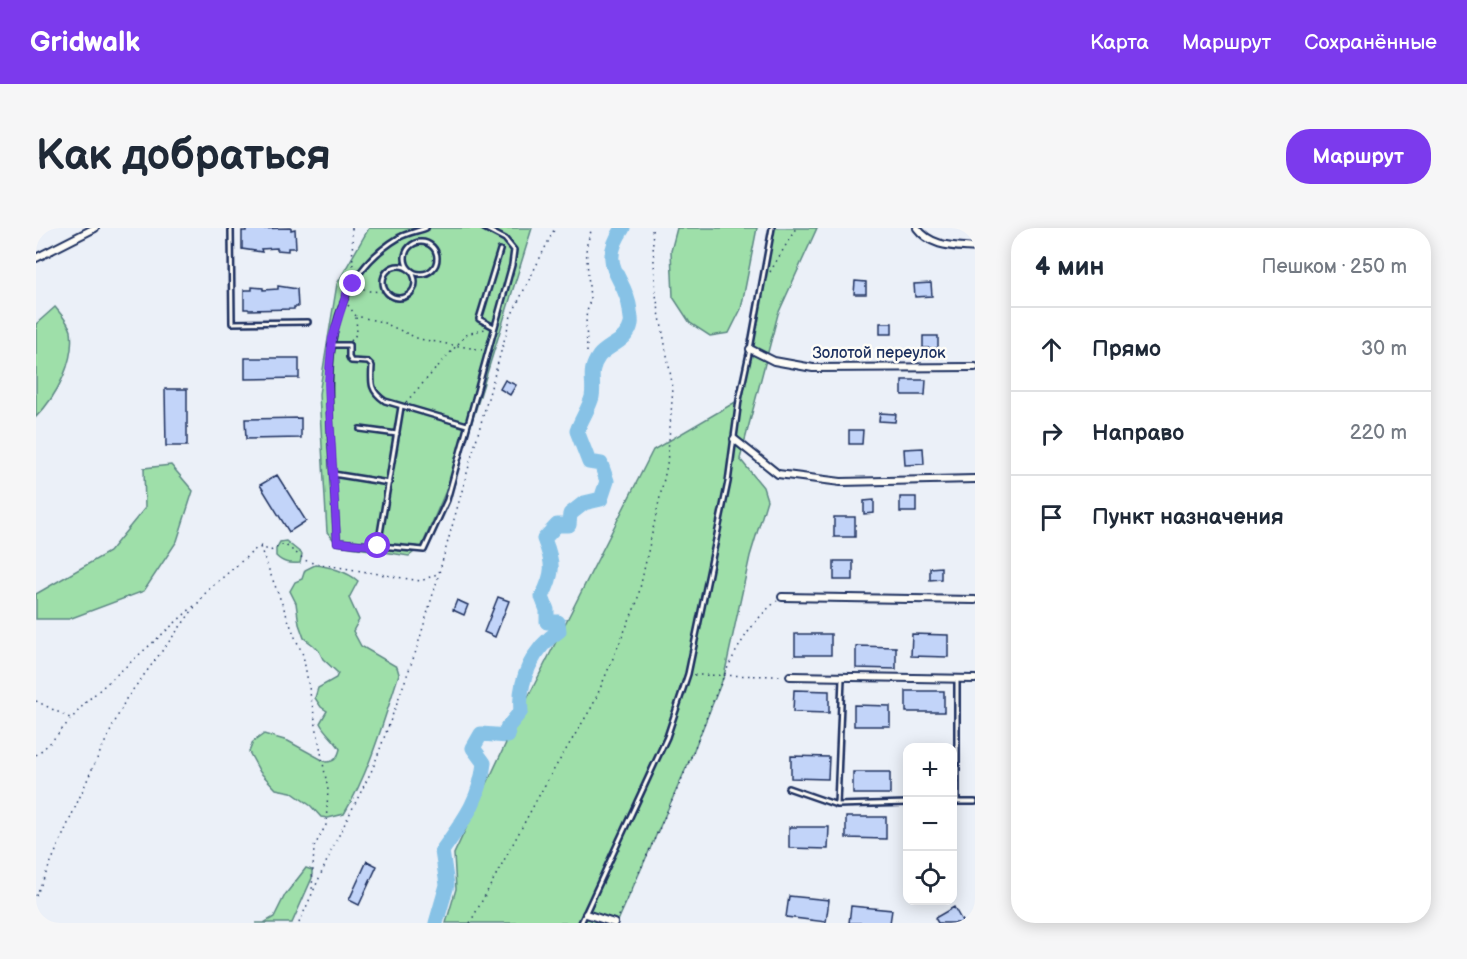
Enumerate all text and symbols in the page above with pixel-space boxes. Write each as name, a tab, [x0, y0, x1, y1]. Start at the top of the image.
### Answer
text: Gridwalk	[30, 26, 140, 59]
text: Карта	[1090, 30, 1149, 55]
text: Маршрут	[1182, 30, 1271, 55]
text: Сохранённые	[1304, 30, 1437, 55]
button: Маршрут	[1286, 129, 1431, 184]
text: Как добраться	[36, 131, 331, 182]
text: 4 мин	[1035, 252, 1104, 283]
text: Пешком · 250 m	[1262, 255, 1407, 279]
route end	[339, 270, 365, 296]
icon: ahead	[1035, 333, 1068, 366]
text: Прямо	[1092, 336, 1161, 363]
text: 30 m	[1361, 337, 1407, 361]
street label: Золотой переулок	[812, 344, 946, 363]
icon: right	[1035, 417, 1068, 450]
text: Направо	[1092, 420, 1184, 447]
text: 220 m	[1350, 421, 1407, 445]
icon: arrive	[1035, 501, 1068, 534]
text: Пункт назначения	[1092, 504, 1284, 531]
route start	[364, 532, 390, 558]
map controls	[903, 743, 957, 905]
button: +	[903, 743, 957, 797]
button: −	[903, 797, 957, 851]
button: locate	[903, 851, 957, 905]

